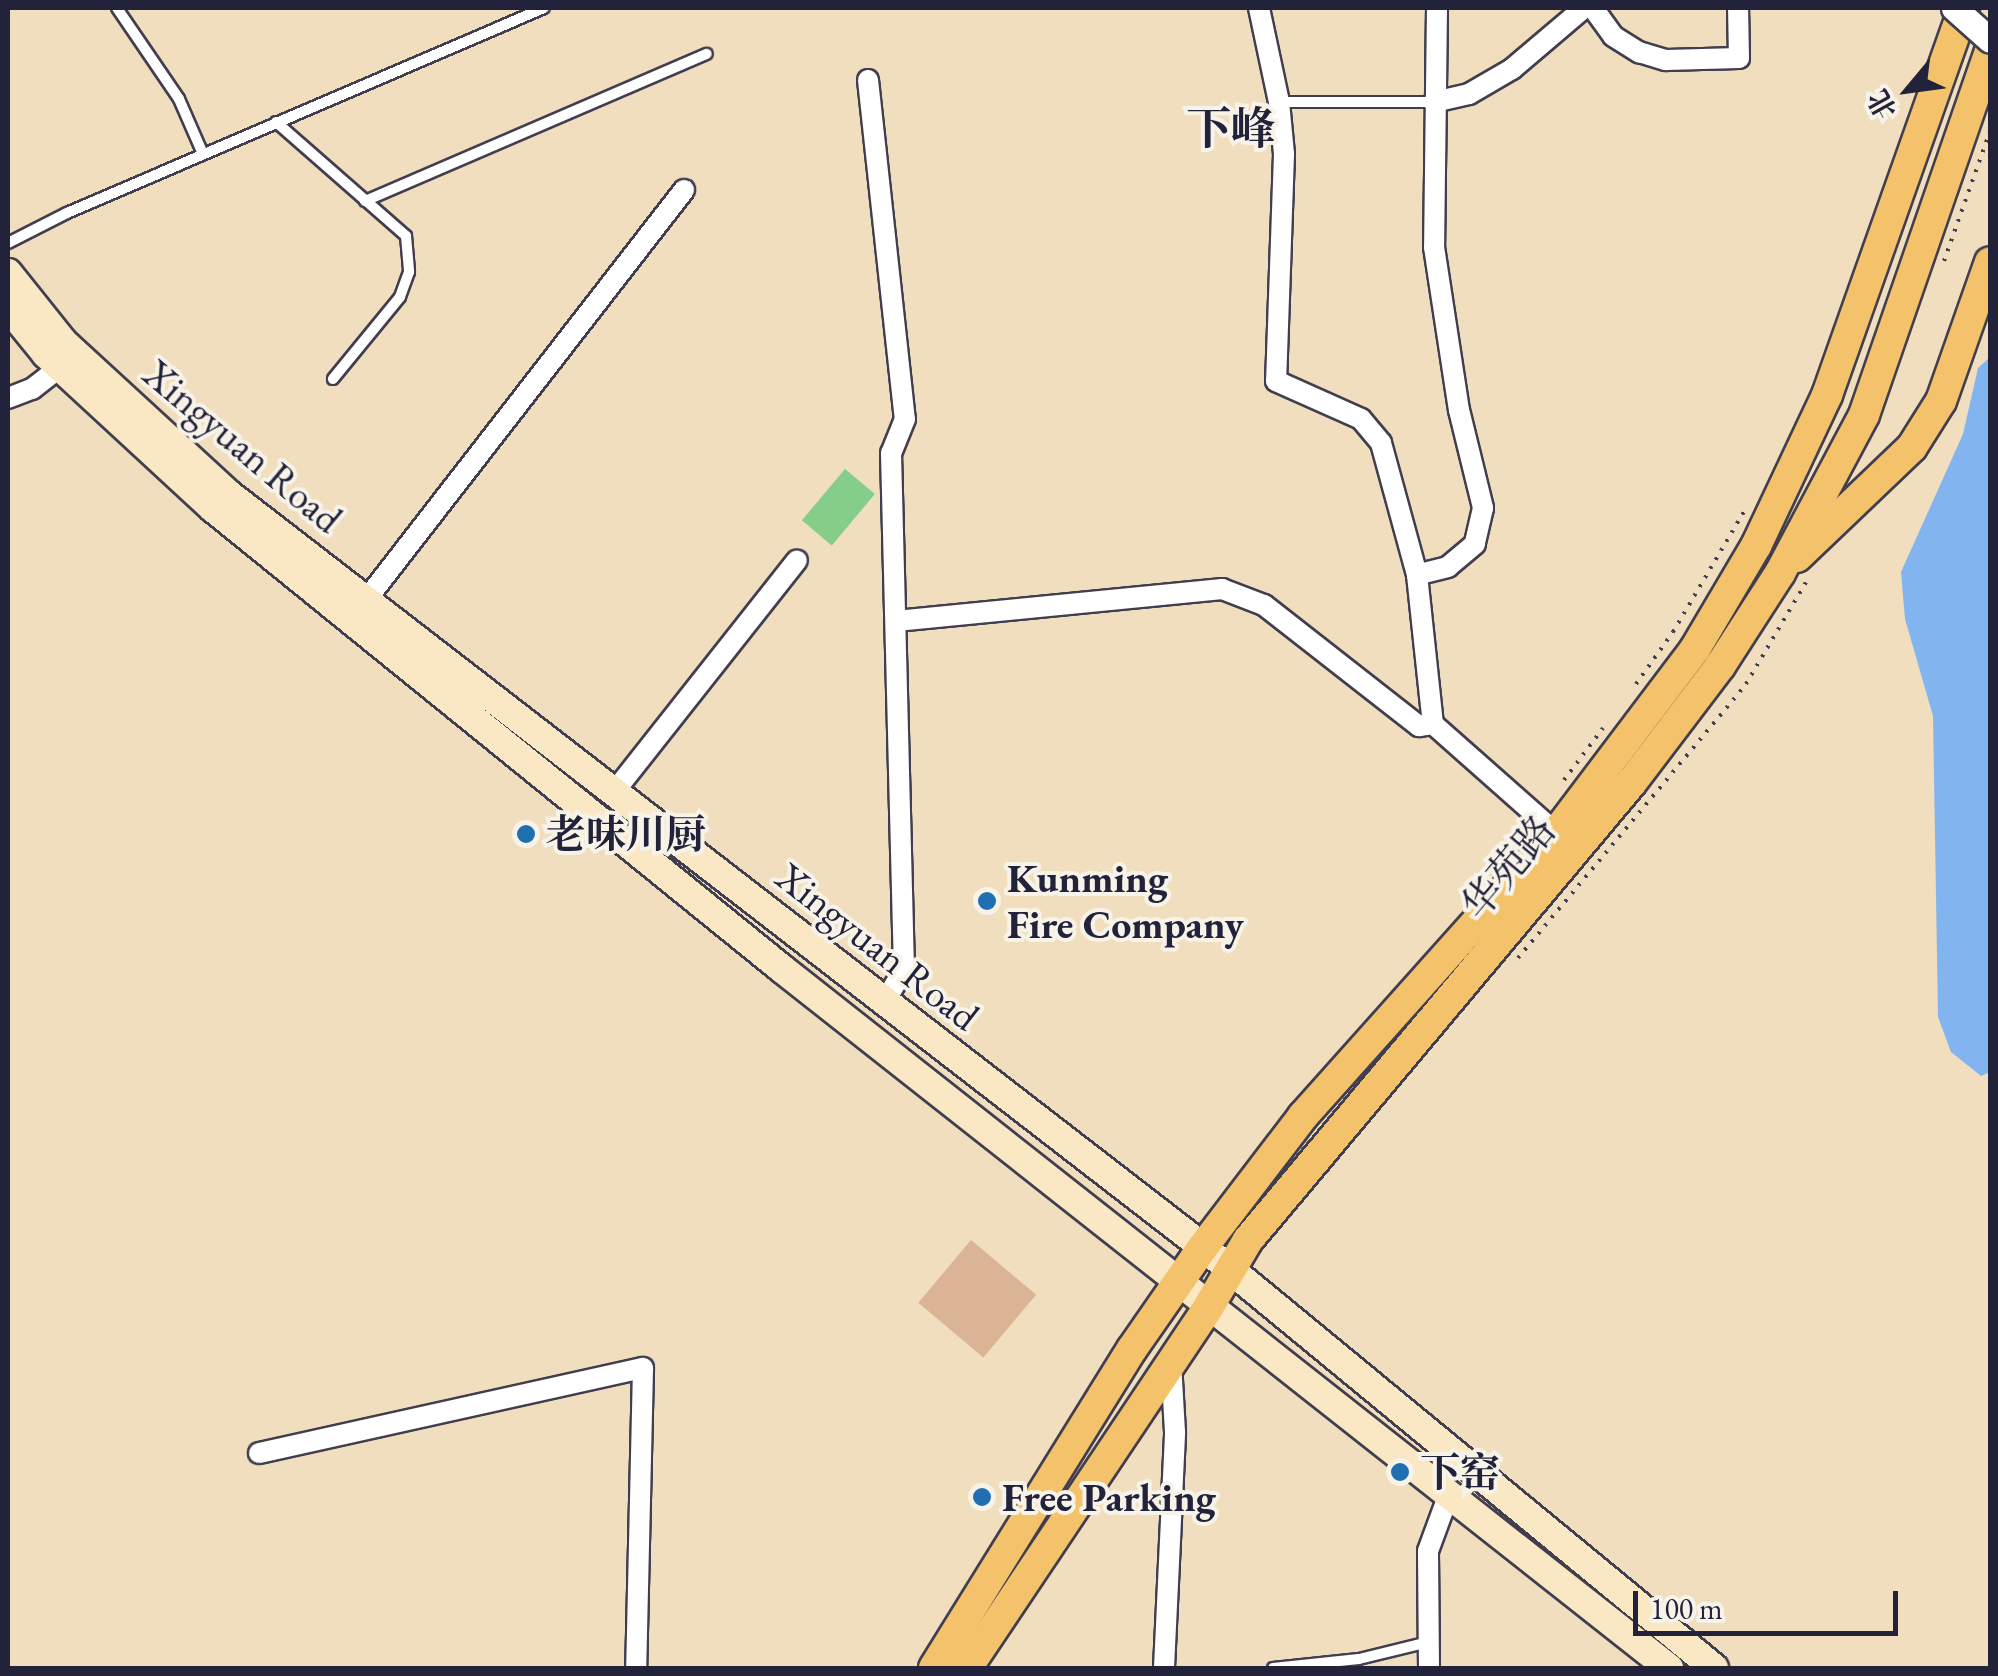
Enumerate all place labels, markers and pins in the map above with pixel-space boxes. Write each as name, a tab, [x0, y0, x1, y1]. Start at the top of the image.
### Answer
place label: 老味川厨	[546, 810, 706, 858]
marker: 老味川厨	[515, 823, 537, 845]
place label: Kunming Fire Company	[1007, 854, 1244, 948]
marker: Kunming Fire Company	[976, 890, 998, 912]
place label: 下窑	[1420, 1448, 1500, 1496]
marker: 下窑	[1389, 1461, 1411, 1483]
place label: Free Parking	[1002, 1473, 1216, 1521]
marker: Free Parking	[971, 1486, 993, 1508]

